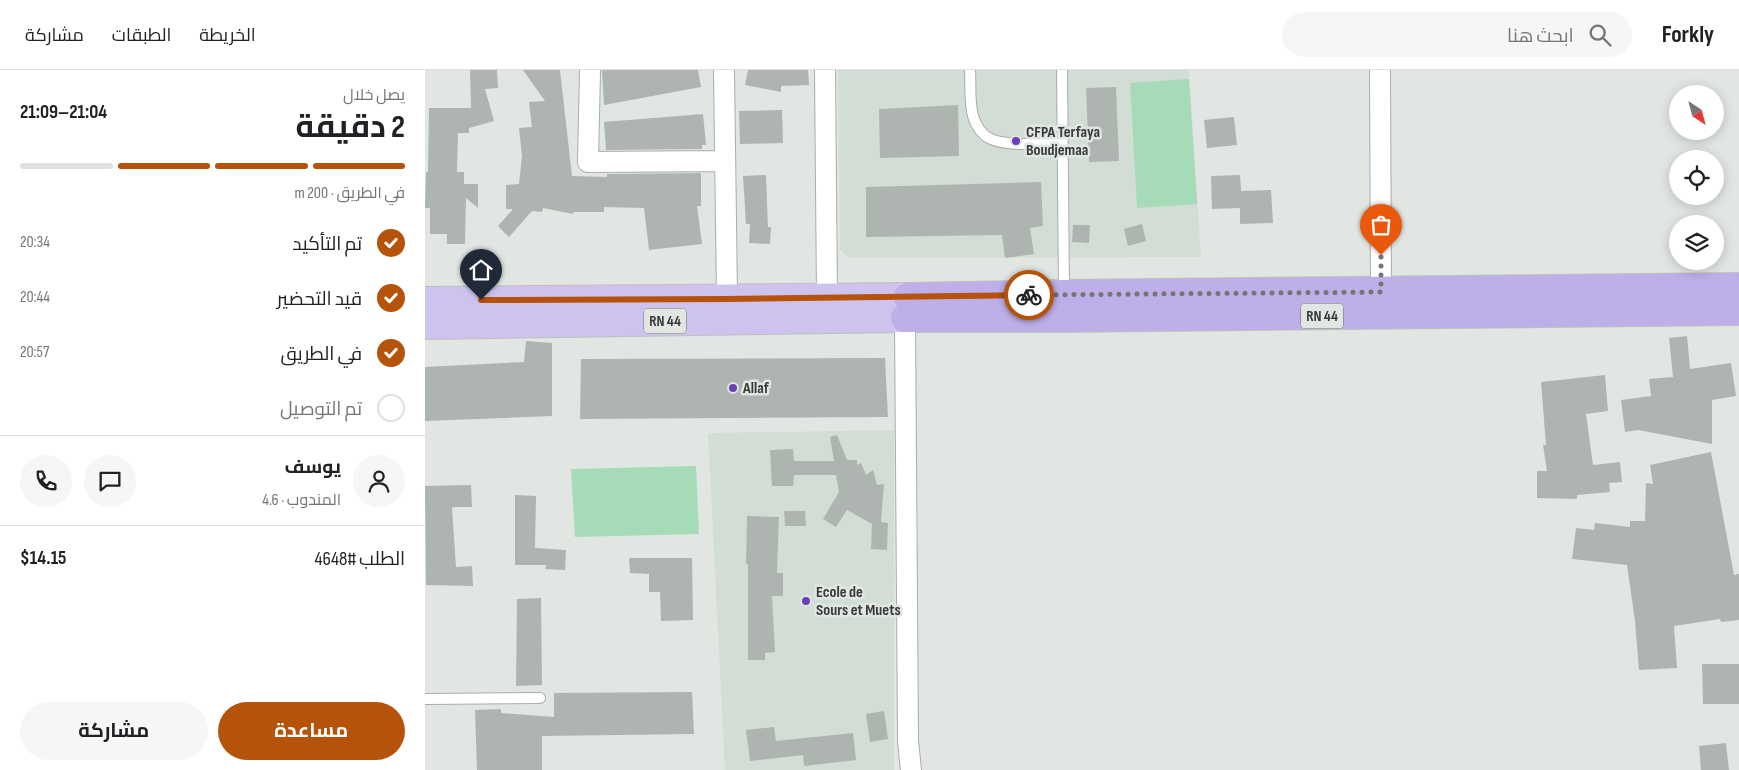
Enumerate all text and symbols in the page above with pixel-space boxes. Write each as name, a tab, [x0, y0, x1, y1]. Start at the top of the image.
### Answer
search box	[1282, 12, 1632, 57]
text: Forkly	[1662, 20, 1714, 49]
icon: search	[1586, 21, 1614, 49]
text: مشاركة	[25, 25, 84, 46]
text: الطبقات	[112, 25, 171, 46]
text: الخريطة	[199, 25, 256, 46]
text: ابحث هنا	[1507, 25, 1574, 48]
north arrow	[1669, 85, 1724, 140]
map controls	[1669, 85, 1724, 270]
text: يصل خلال	[343, 86, 405, 105]
text: 21:04–21:09	[20, 101, 107, 124]
text: 2 دقيقة	[296, 108, 405, 147]
place label: CFPA Terfaya Boudjemaa	[1026, 123, 1100, 160]
marker: CFPA Terfaya Boudjemaa	[1010, 135, 1022, 147]
button: locate	[1669, 150, 1724, 205]
text: في الطريق · 200 m	[294, 184, 405, 203]
pin	[1360, 204, 1402, 255]
icon: bag	[1367, 211, 1395, 239]
button: layers	[1669, 215, 1724, 270]
icon: check	[377, 229, 405, 257]
text: 20:34	[20, 233, 50, 252]
text: تم التأكيد	[292, 233, 362, 256]
pin	[460, 249, 502, 300]
icon: home	[467, 256, 495, 284]
courier	[1004, 270, 1054, 320]
icon: bike	[1015, 281, 1043, 309]
icon: check	[377, 284, 405, 312]
text: 20:44	[20, 288, 50, 307]
text: قيد التحضير	[277, 288, 362, 311]
road number: RN 44	[1301, 304, 1343, 328]
road number: RN 44	[644, 308, 686, 334]
icon: check	[377, 339, 405, 367]
text: 20:57	[20, 343, 49, 362]
text: في الطريق	[281, 343, 362, 366]
place label: Allaf	[742, 379, 770, 398]
marker: Allaf	[727, 382, 739, 394]
text: تم التوصيل	[280, 398, 362, 421]
button: phone	[20, 455, 72, 507]
button: chat	[84, 455, 136, 507]
button: person	[353, 455, 405, 507]
text: يوسف	[285, 456, 341, 479]
text: المندوب · 4.6	[262, 491, 341, 510]
text: $14.15	[20, 547, 66, 570]
text: الطلب #4648	[314, 548, 405, 571]
place label: Ecole de Sours et Muets	[816, 583, 901, 620]
marker: Ecole de Sours et Muets	[800, 595, 812, 607]
button: مشاركة	[20, 702, 208, 760]
button: مساعدة	[218, 702, 405, 760]

